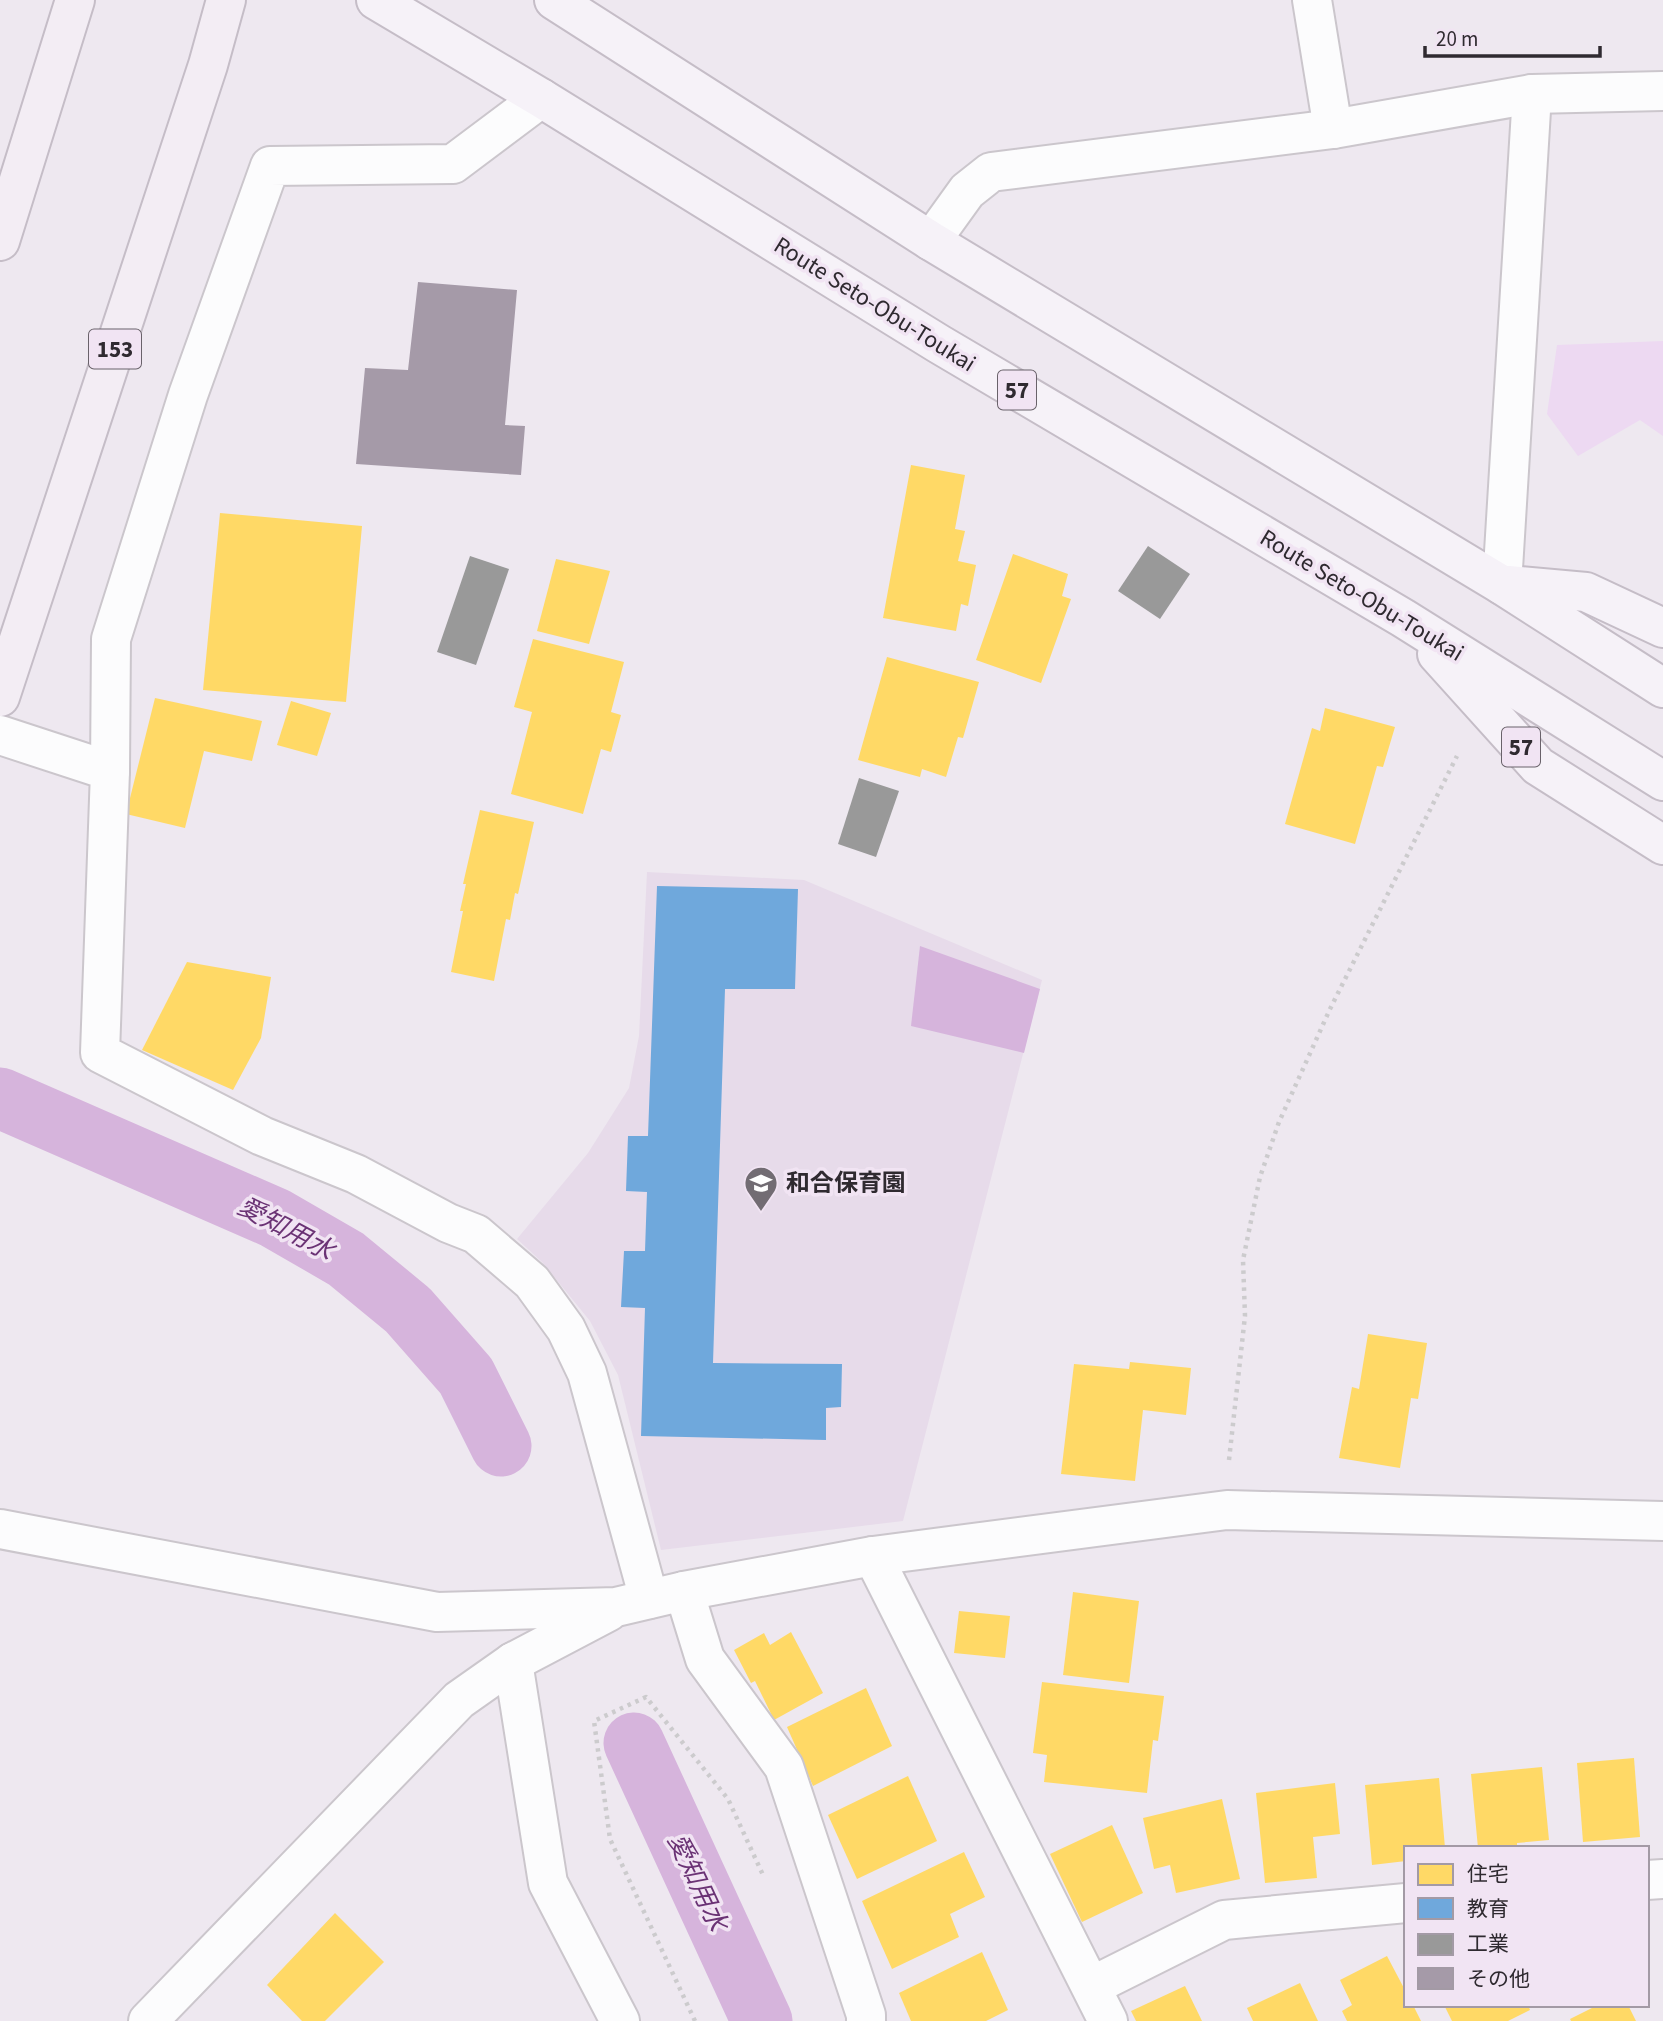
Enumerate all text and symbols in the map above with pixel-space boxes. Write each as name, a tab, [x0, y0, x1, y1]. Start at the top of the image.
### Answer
scale bar	[1425, 14, 1600, 58]
text: 20 m	[1436, 24, 1478, 54]
street label: Route Seto-Obu-Toukai	[767, 228, 983, 381]
road number: 153	[89, 330, 141, 368]
road number: 57	[998, 370, 1036, 410]
street label: Route Seto-Obu-Toukai	[1253, 521, 1470, 670]
road number: 57	[1502, 727, 1540, 766]
school or university icon: 和合保育園	[742, 1164, 780, 1213]
place label: 和合保育園	[786, 1166, 906, 1201]
water label: 愛知用水	[231, 1188, 343, 1271]
water label: 愛知用水	[659, 1827, 738, 1940]
legend	[1404, 1846, 1649, 2007]
text: 住宅	[1467, 1859, 1509, 1889]
text: 教育	[1467, 1894, 1509, 1924]
text: 工業	[1467, 1929, 1509, 1959]
text: その他	[1467, 1964, 1530, 1994]

